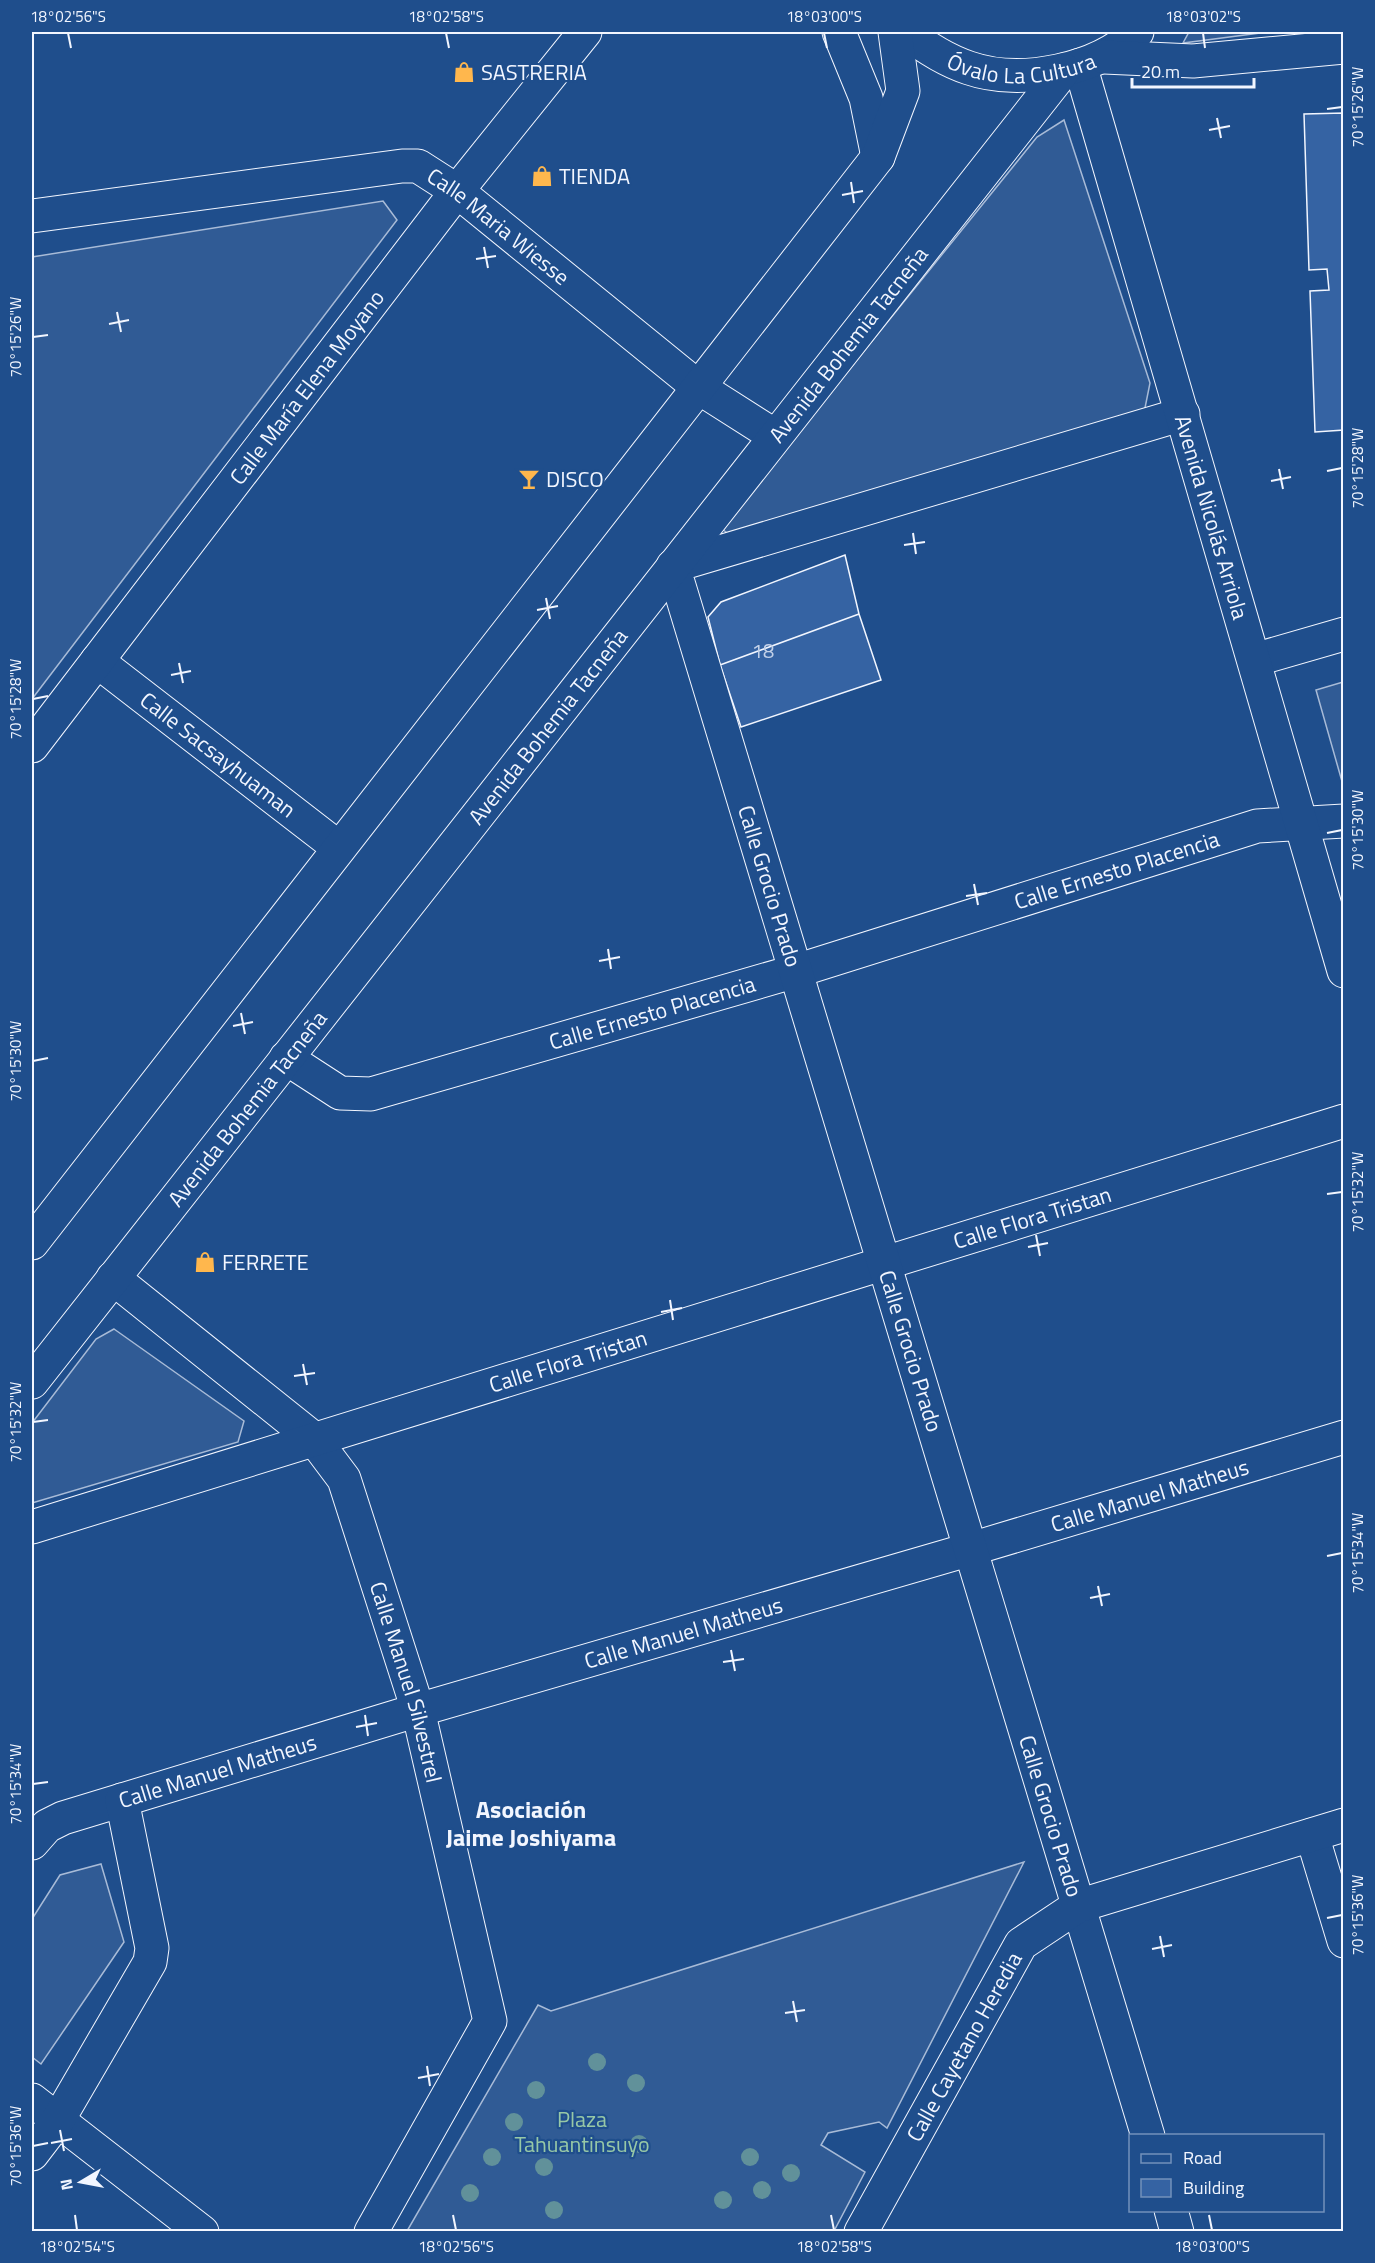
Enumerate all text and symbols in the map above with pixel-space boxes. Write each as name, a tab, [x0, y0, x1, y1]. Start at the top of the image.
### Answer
text: 18°02'56"S	[30, 5, 106, 28]
text: 18°02'58"S	[408, 5, 484, 28]
text: 18°03'00"S	[786, 5, 862, 28]
text: 18°03'02"S	[1165, 5, 1241, 28]
street label: Óvalo La Cultura	[942, 44, 1101, 92]
scale bar	[1132, 51, 1254, 89]
place label: SASTRERIA	[481, 55, 587, 89]
text: 20 m	[1141, 58, 1180, 85]
shop icon: SASTRERIA	[452, 60, 476, 84]
text: 70°15'26"W	[1346, 67, 1369, 147]
street label: Calle Maria Wiesse	[420, 159, 577, 293]
place label: TIENDA	[559, 159, 630, 193]
shop icon: TIENDA	[530, 164, 554, 188]
street label: Avenida Bohemia Tacneña	[760, 239, 936, 450]
street label: Calle María Elena Moyano	[221, 282, 393, 492]
text: 70°15'26"W	[4, 297, 27, 377]
street label: Avenida Nicolás Arriola	[1166, 411, 1258, 623]
text: 70°15'28"W	[1346, 428, 1369, 508]
place label: DISCO	[546, 462, 604, 496]
bar icon: DISCO	[517, 467, 541, 491]
street label: Avenida Bohemia Tacneña	[460, 621, 636, 832]
house number: 18	[752, 635, 774, 666]
text: 70°15'28"W	[4, 659, 27, 739]
street label: Calle Sacsayhuaman	[133, 683, 303, 826]
text: 70°15'30"W	[1346, 790, 1369, 870]
street label: Calle Grocio Prado	[729, 801, 811, 971]
street label: Calle Ernesto Placencia	[1010, 822, 1224, 918]
street label: Calle Ernesto Placencia	[545, 967, 759, 1059]
street label: Avenida Bohemia Tacneña	[159, 1003, 335, 1214]
text: 70°15'30"W	[4, 1021, 27, 1101]
text: 70°15'32"W	[1346, 1152, 1369, 1232]
street label: Calle Flora Tristan	[949, 1177, 1116, 1258]
place label: FERRETE	[222, 1245, 309, 1279]
shop icon: FERRETE	[193, 1250, 217, 1274]
street label: Calle Grocio Prado	[870, 1266, 952, 1436]
street label: Calle Flora Tristan	[485, 1321, 651, 1402]
text: 70°15'32"W	[4, 1382, 27, 1462]
street label: Calle Manuel Matheus	[1046, 1450, 1253, 1541]
text: 70°15'34"W	[1346, 1513, 1369, 1593]
street label: Calle Manuel Silvestrel	[361, 1577, 451, 1786]
street label: Calle Manuel Matheus	[580, 1588, 787, 1678]
street label: Calle Manuel Matheus	[114, 1725, 321, 1817]
street label: Calle Grocio Prado	[1010, 1731, 1092, 1901]
text: 70°15'34"W	[4, 1744, 27, 1824]
district label: Asociación Jaime Joshiyama	[446, 1791, 616, 1855]
text: 70°15'36"W	[1346, 1875, 1369, 1955]
street label: Calle Cayetano Heredia	[897, 1946, 1030, 2148]
park label: Plaza Tahuantinsuyo	[514, 2102, 650, 2161]
text: 70°15'36"W	[4, 2106, 27, 2186]
legend	[1129, 2134, 1324, 2212]
text: Road	[1183, 2144, 1222, 2171]
north arrow	[51, 2152, 111, 2212]
text: Building	[1183, 2174, 1244, 2201]
text: N	[53, 2177, 79, 2192]
text: 18°02'54"S	[39, 2235, 115, 2258]
text: 18°02'56"S	[418, 2235, 494, 2258]
text: 18°02'58"S	[796, 2235, 872, 2258]
text: 18°03'00"S	[1174, 2235, 1250, 2258]

